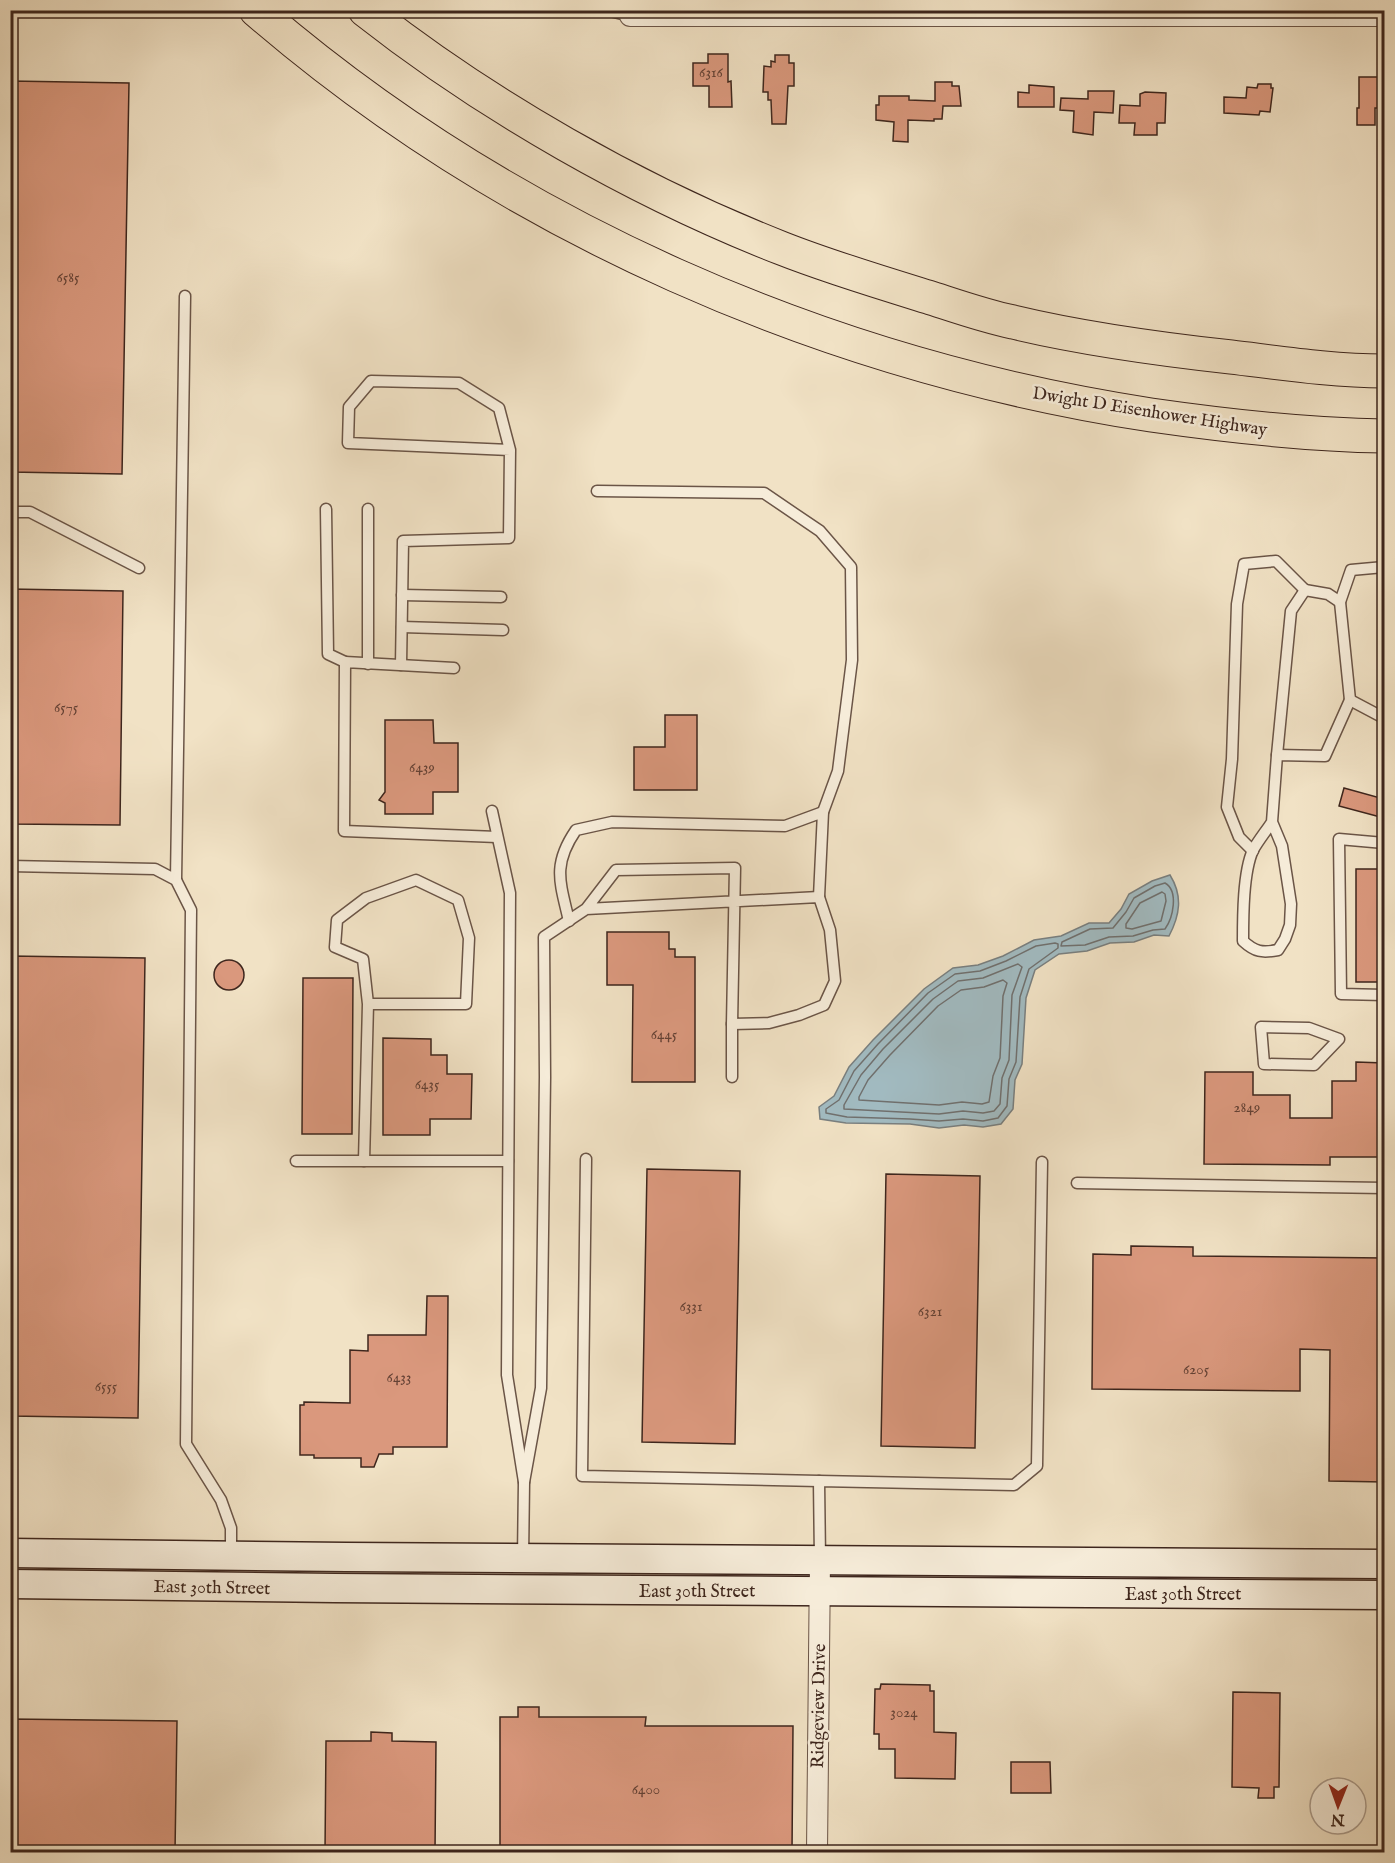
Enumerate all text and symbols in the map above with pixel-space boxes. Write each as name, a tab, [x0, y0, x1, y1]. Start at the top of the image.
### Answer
house number: 6316	[699, 63, 724, 82]
house number: 6585	[56, 268, 80, 287]
street label: Dwight D Eisenhower Highway	[1031, 383, 1269, 442]
house number: 6575	[54, 698, 79, 717]
house number: 6439	[409, 758, 435, 777]
house number: 6445	[651, 1025, 678, 1044]
house number: 6435	[415, 1075, 440, 1094]
house number: 2849	[1234, 1098, 1260, 1117]
house number: 6331	[679, 1297, 703, 1316]
house number: 6321	[918, 1302, 942, 1321]
house number: 6205	[1183, 1360, 1210, 1379]
house number: 6433	[387, 1368, 411, 1387]
house number: 6555	[95, 1377, 118, 1396]
street label: East 30th Street	[153, 1576, 271, 1601]
street label: East 30th Street	[639, 1581, 755, 1604]
street label: East 30th Street	[1125, 1584, 1241, 1607]
street label: Ridgeview Drive	[807, 1644, 832, 1769]
house number: 3024	[890, 1703, 918, 1722]
north arrow	[1308, 1776, 1368, 1836]
house number: 6400	[632, 1780, 660, 1799]
text: N	[1331, 1809, 1346, 1829]

